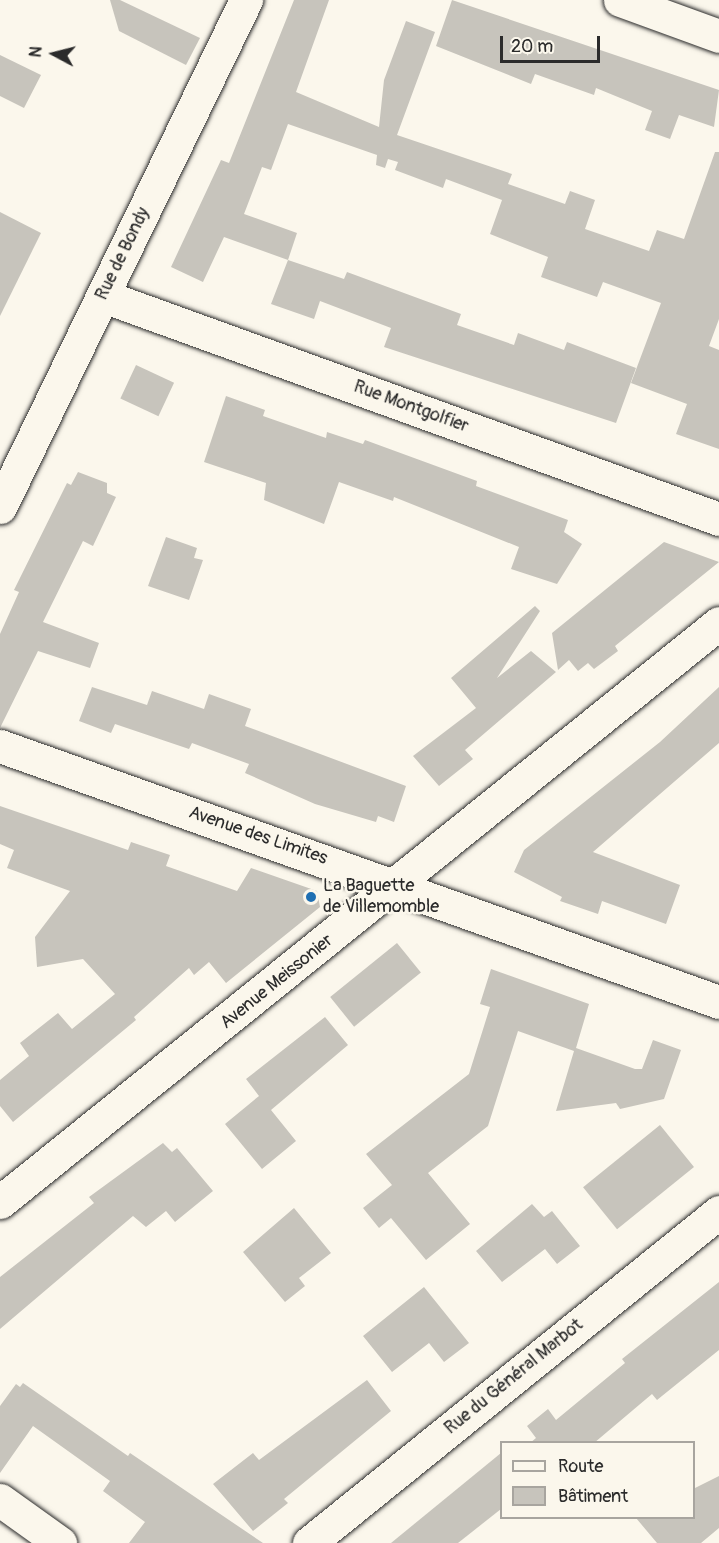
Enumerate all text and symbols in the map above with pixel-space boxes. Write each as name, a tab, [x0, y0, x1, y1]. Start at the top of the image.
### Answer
north arrow	[24, 24, 84, 84]
scale bar	[503, 24, 604, 62]
text: 20 m	[511, 35, 553, 58]
text: N	[26, 45, 47, 58]
street label: Rue de Bondy	[91, 204, 155, 304]
street label: Rue Montgolfier	[351, 376, 471, 438]
street label: Avenue des Limites	[186, 802, 330, 870]
place label: La Baguette de Villemomble	[323, 876, 439, 918]
marker: La Baguette de Villemomble	[304, 890, 318, 904]
street label: Avenue Meissonier	[216, 930, 338, 1034]
street label: Rue du Général Marbot	[440, 1315, 588, 1439]
legend	[500, 1441, 695, 1519]
text: Route	[558, 1455, 603, 1478]
text: Bâtiment	[558, 1485, 628, 1508]

